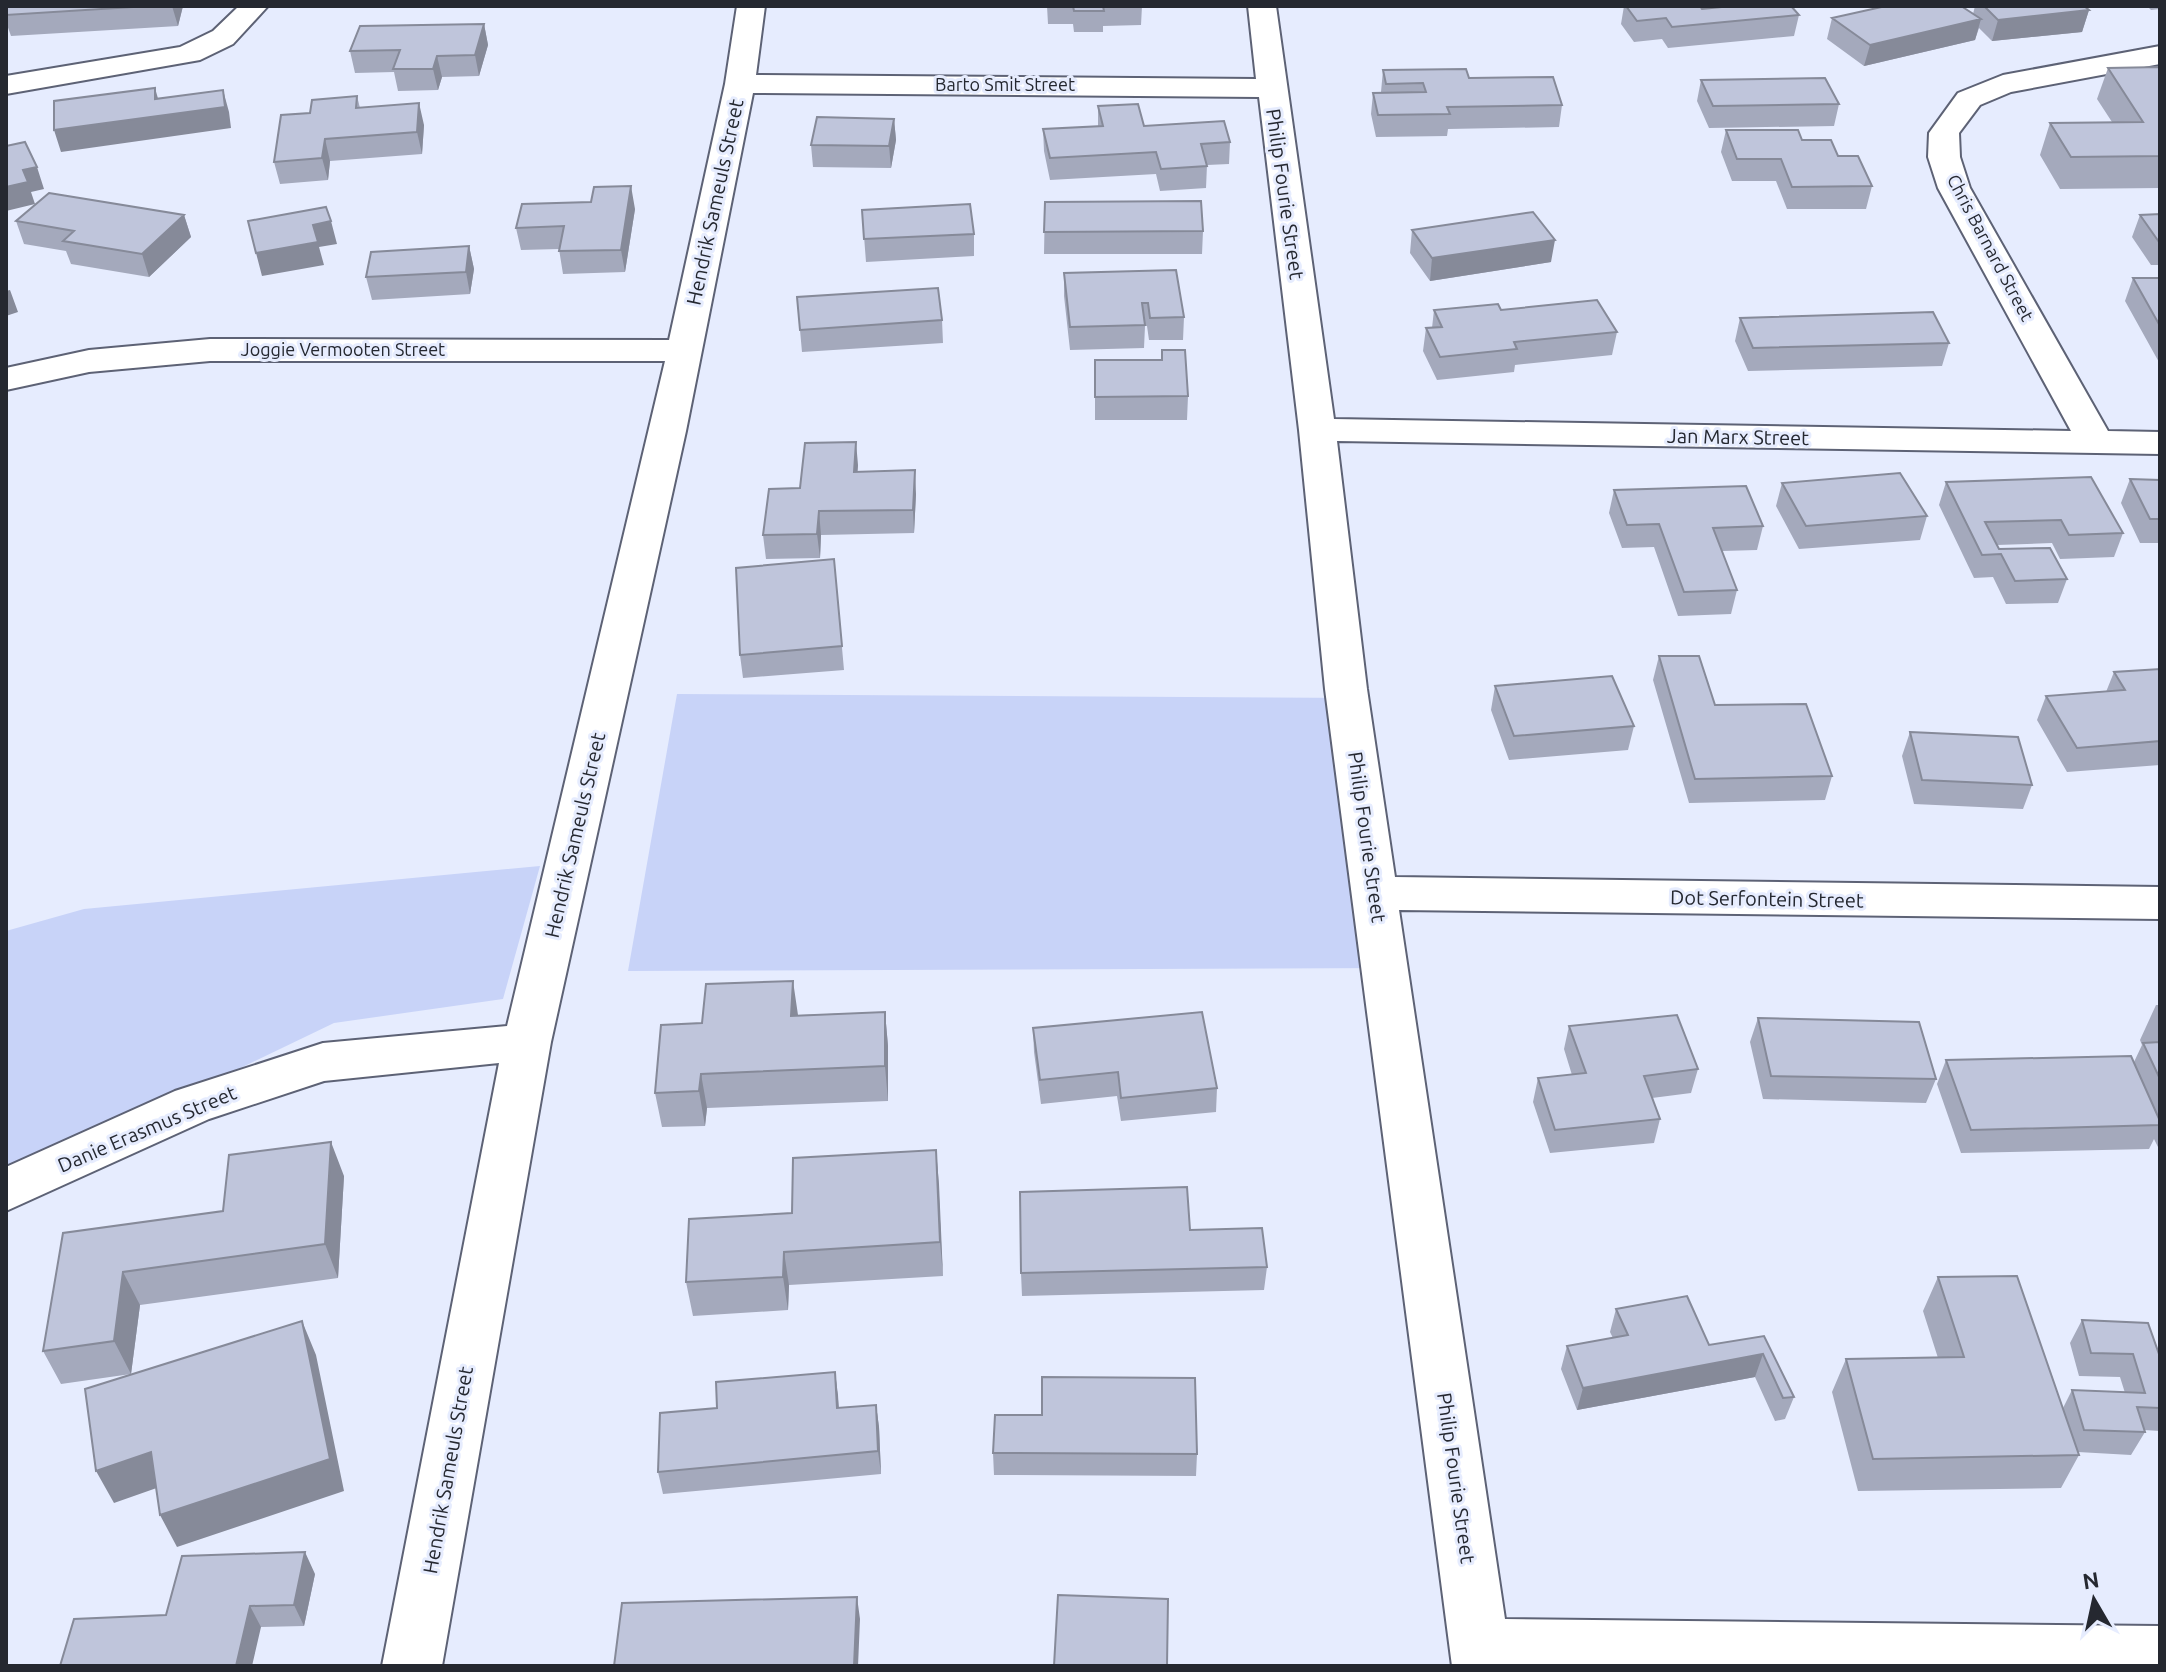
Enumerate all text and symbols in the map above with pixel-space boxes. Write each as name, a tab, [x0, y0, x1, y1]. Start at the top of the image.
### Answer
street label: Barto Smit Street	[935, 74, 1075, 94]
street label: Hendrik Sameuls Street	[681, 97, 748, 307]
street label: Philip Fourie Street	[1262, 107, 1309, 281]
street label: Chris Barnard Street	[1944, 171, 2038, 324]
street label: Joggie Vermooten Street	[241, 339, 445, 359]
street label: Jan Marx Street	[1667, 424, 1809, 449]
street label: Hendrik Sameuls Street	[540, 730, 609, 940]
street label: Philip Fourie Street	[1344, 750, 1391, 924]
street label: Dot Serfontein Street	[1670, 885, 1864, 912]
street label: Danie Erasmus Street	[54, 1080, 240, 1177]
street label: Hendrik Sameuls Street	[418, 1364, 477, 1575]
street label: Philip Fourie Street	[1433, 1391, 1480, 1565]
north arrow	[2054, 1560, 2134, 1640]
text: N	[2081, 1566, 2101, 1593]

